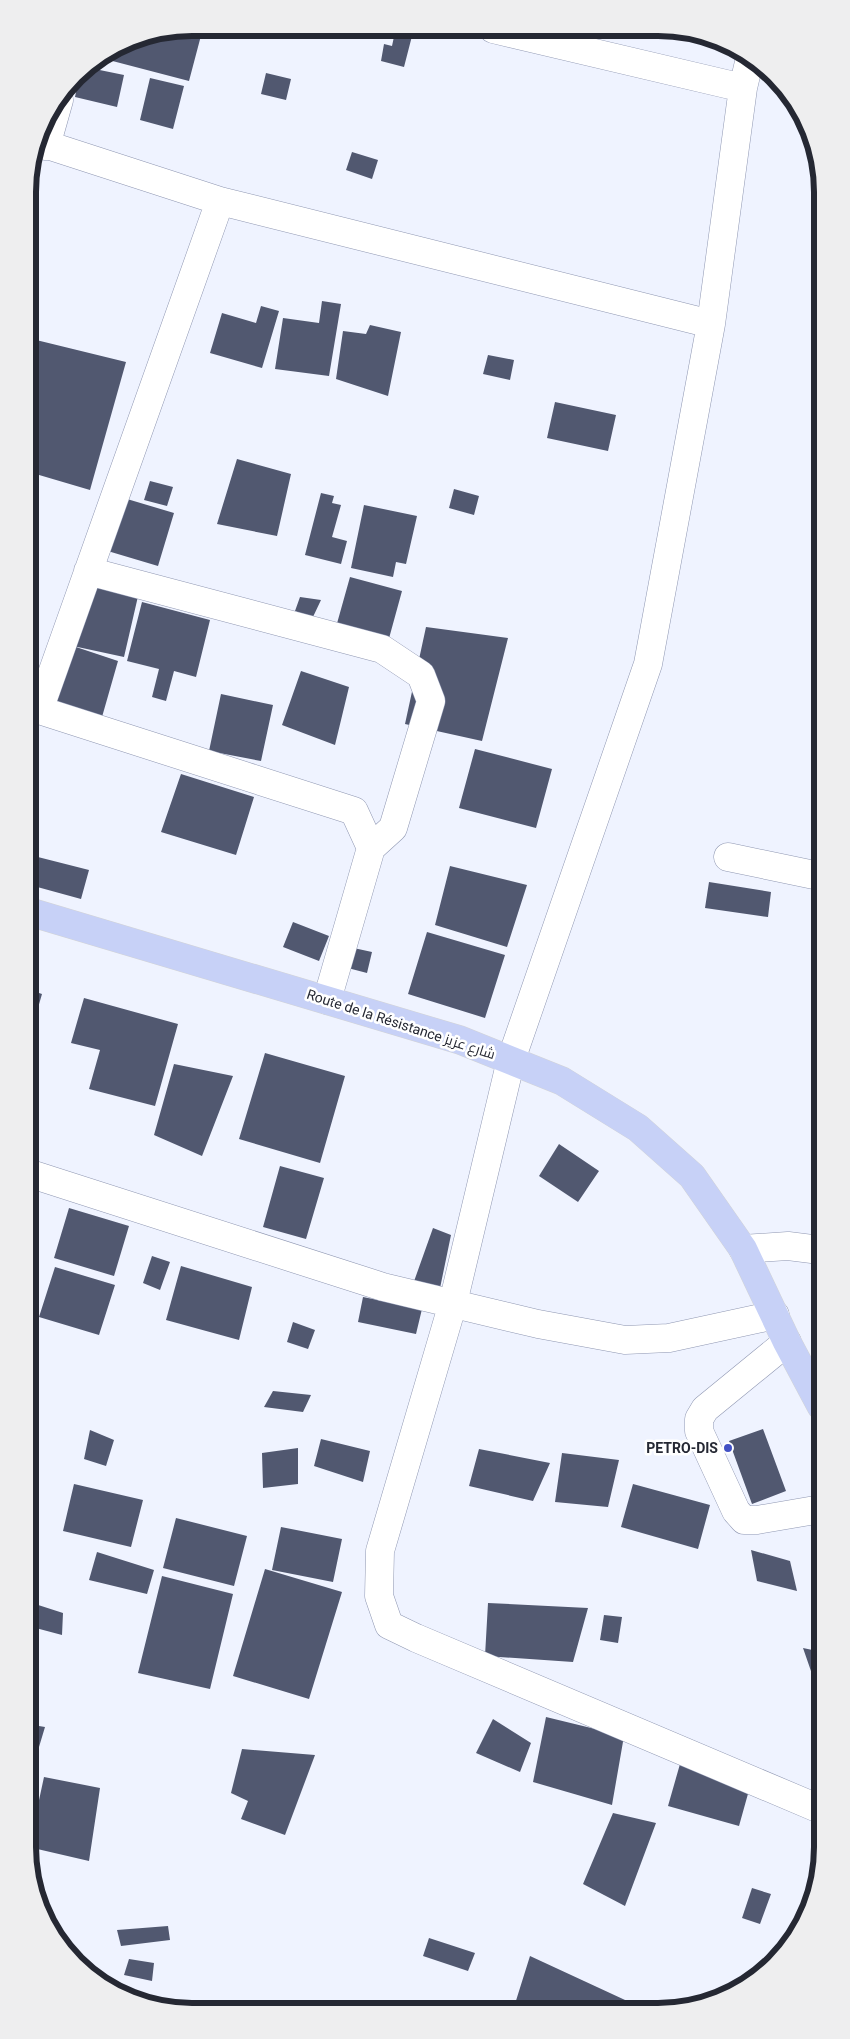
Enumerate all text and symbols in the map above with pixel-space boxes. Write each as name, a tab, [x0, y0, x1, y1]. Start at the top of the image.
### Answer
street label: Route de la Résistance شارع عزيز	[304, 986, 497, 1063]
place label: PETRO-DIS	[646, 1440, 718, 1456]
marker: PETRO-DIS	[722, 1442, 734, 1454]

